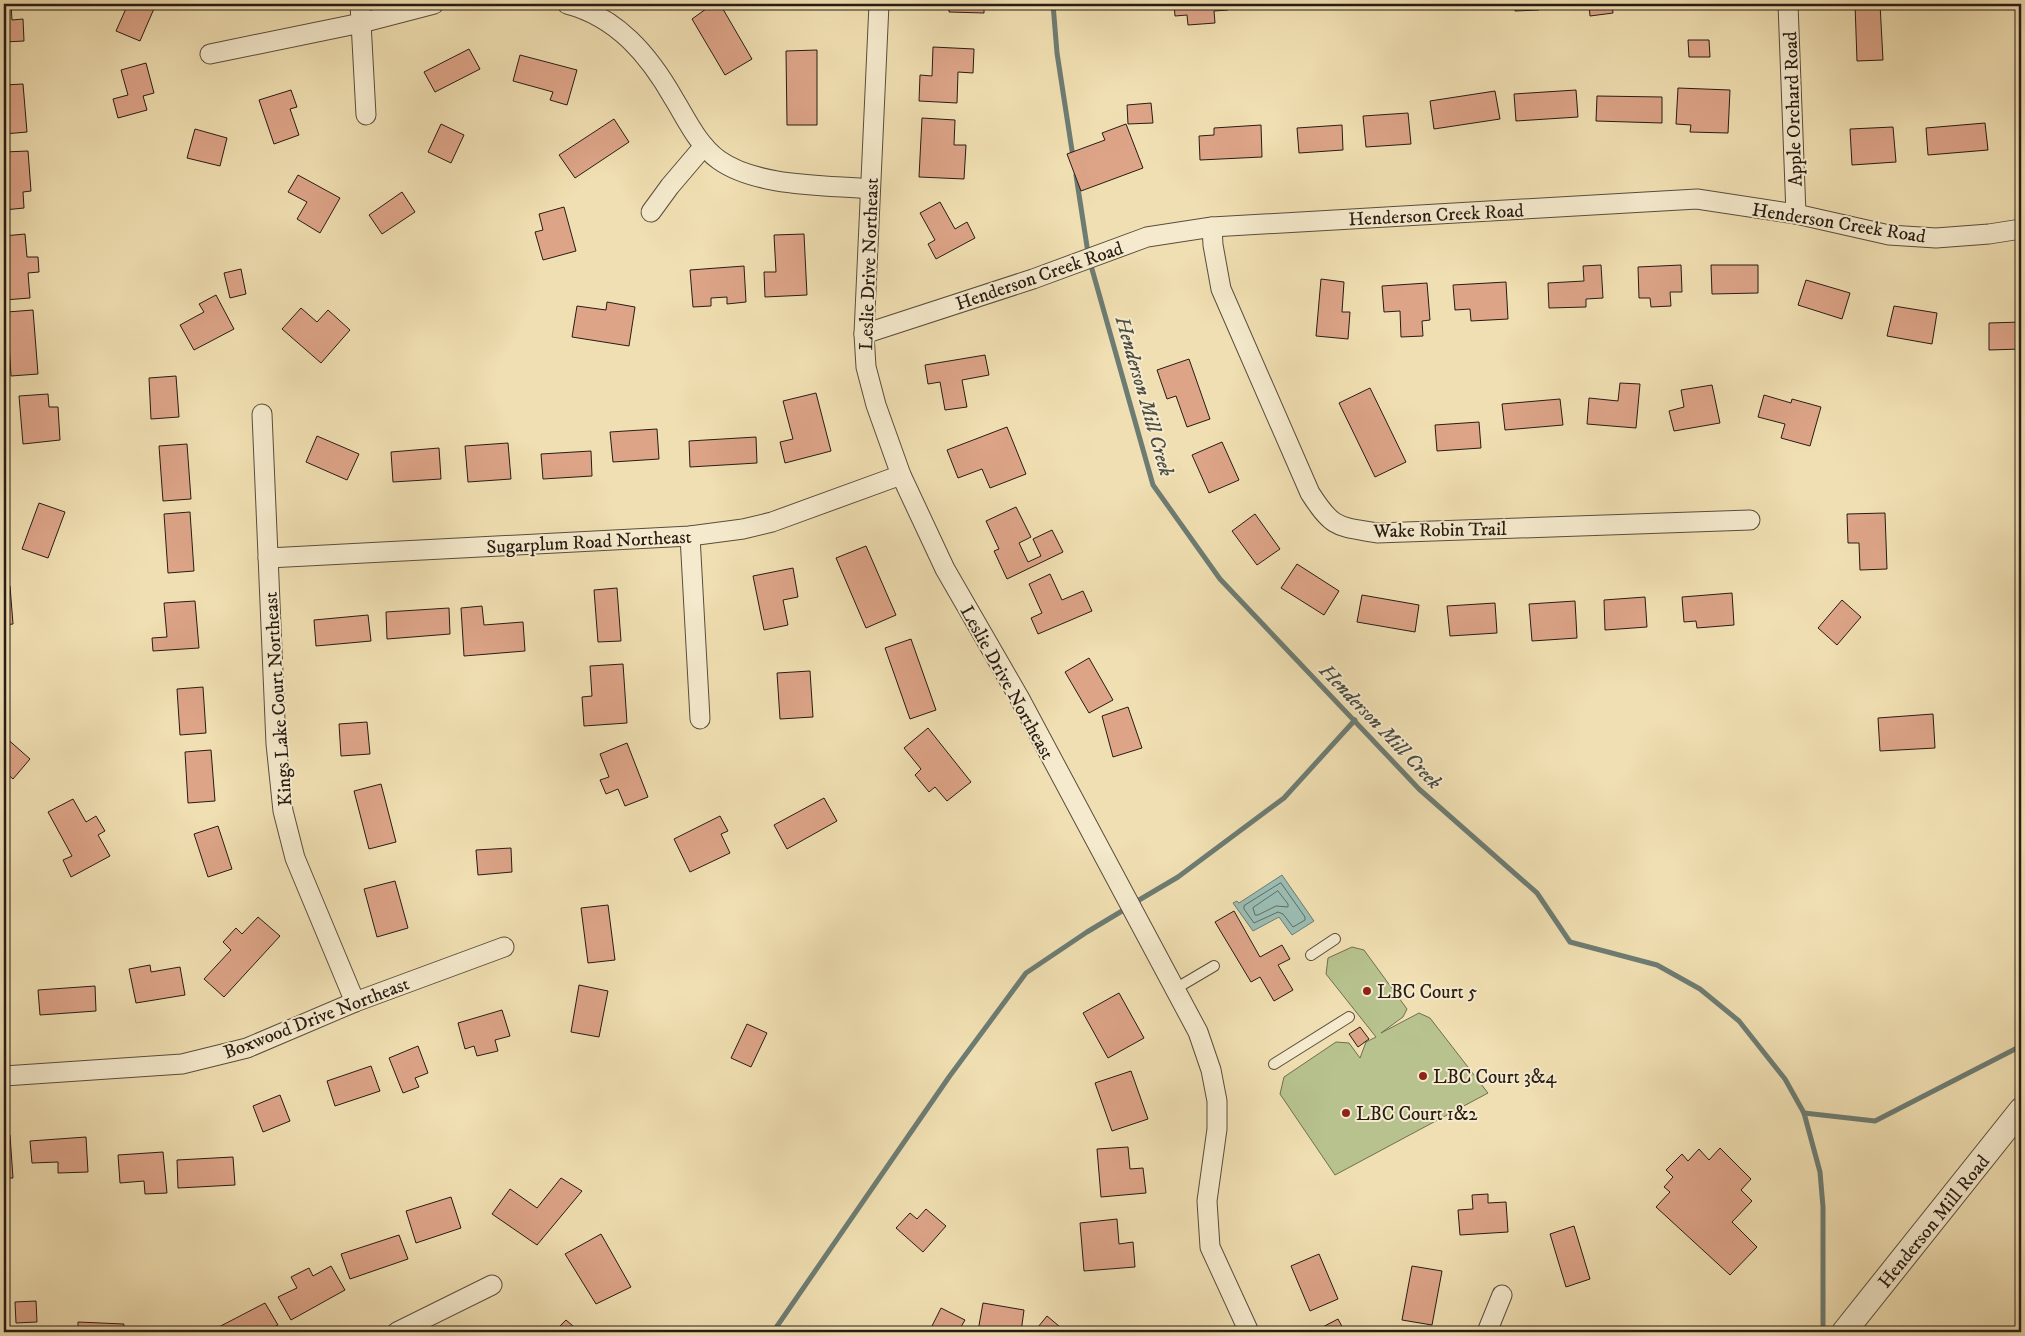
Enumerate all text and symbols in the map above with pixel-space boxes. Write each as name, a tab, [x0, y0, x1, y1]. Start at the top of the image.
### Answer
street label: Apple Orchard Road	[1779, 30, 1808, 187]
street label: Leslie Drive Northeast	[855, 177, 884, 351]
street label: Henderson Creek Road	[1750, 198, 1928, 249]
street label: Henderson Creek Road	[1348, 199, 1525, 232]
street label: Henderson Creek Road	[953, 237, 1127, 316]
water label: Henderson Mill Creek	[1109, 313, 1179, 480]
street label: Wake Robin Trail	[1372, 518, 1507, 543]
street label: Sugarplum Road Northeast	[486, 526, 692, 559]
street label: Kings Lake Court Northeast	[260, 591, 297, 807]
street label: Leslie Drive Northeast	[955, 602, 1059, 764]
water label: Henderson Mill Creek	[1313, 658, 1447, 796]
street label: Boxwood Drive Northeast	[220, 972, 413, 1064]
place label: LBC Court 5	[1377, 981, 1478, 1004]
marker: LBC Court 5	[1361, 985, 1373, 997]
place label: LBC Court 3&4	[1433, 1066, 1557, 1089]
marker: LBC Court 3&4	[1417, 1070, 1429, 1082]
place label: LBC Court 1&2	[1356, 1103, 1478, 1126]
marker: LBC Court 1&2	[1340, 1107, 1352, 1119]
street label: Henderson Mill Road	[1873, 1150, 1995, 1293]

